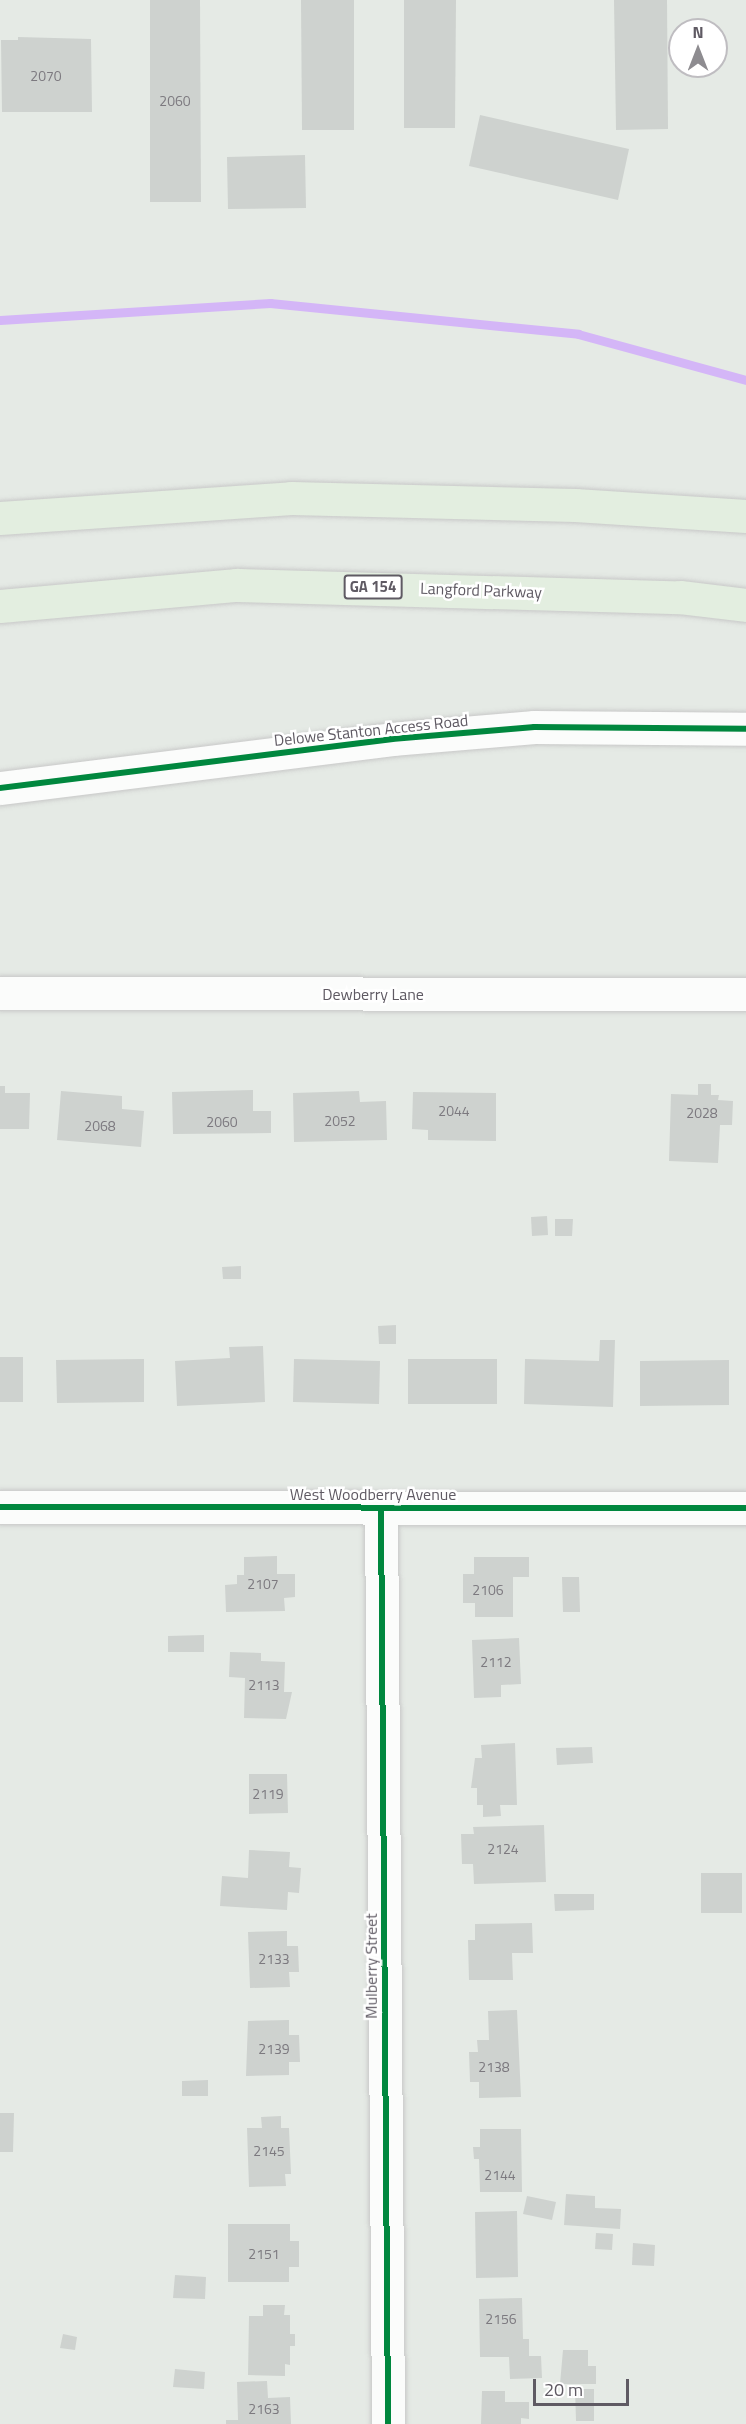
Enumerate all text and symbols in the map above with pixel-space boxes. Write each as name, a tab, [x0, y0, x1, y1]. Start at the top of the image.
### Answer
north arrow	[668, 18, 728, 78]
text: N	[692, 20, 704, 44]
house number: 2070	[30, 68, 62, 84]
house number: 2060	[159, 93, 191, 109]
road number: GA 154	[343, 575, 403, 599]
street label: Langford Parkway	[420, 578, 542, 602]
street label: Delowe Stanton Access Road	[273, 710, 469, 750]
street label: Dewberry Lane	[322, 984, 424, 1004]
house number: 2044	[438, 1103, 470, 1119]
house number: 2028	[686, 1105, 718, 1121]
house number: 2052	[324, 1113, 356, 1129]
house number: 2060	[206, 1114, 238, 1130]
house number: 2068	[84, 1118, 116, 1134]
street label: West Woodberry Avenue	[290, 1484, 456, 1504]
house number: 2107	[247, 1576, 279, 1592]
house number: 2106	[472, 1582, 504, 1598]
house number: 2112	[480, 1654, 512, 1670]
house number: 2113	[248, 1677, 280, 1693]
house number: 2119	[252, 1786, 284, 1802]
house number: 2124	[487, 1841, 519, 1857]
street label: Mulberry Street	[361, 1913, 381, 2019]
house number: 2133	[258, 1951, 290, 1967]
house number: 2139	[258, 2041, 290, 2057]
house number: 2138	[478, 2059, 510, 2075]
house number: 2145	[253, 2143, 285, 2159]
house number: 2144	[484, 2167, 516, 2183]
house number: 2151	[248, 2246, 280, 2262]
house number: 2156	[485, 2311, 517, 2327]
scale bar	[536, 2367, 632, 2405]
text: 20 m	[544, 2376, 583, 2403]
house number: 2163	[248, 2401, 280, 2417]

